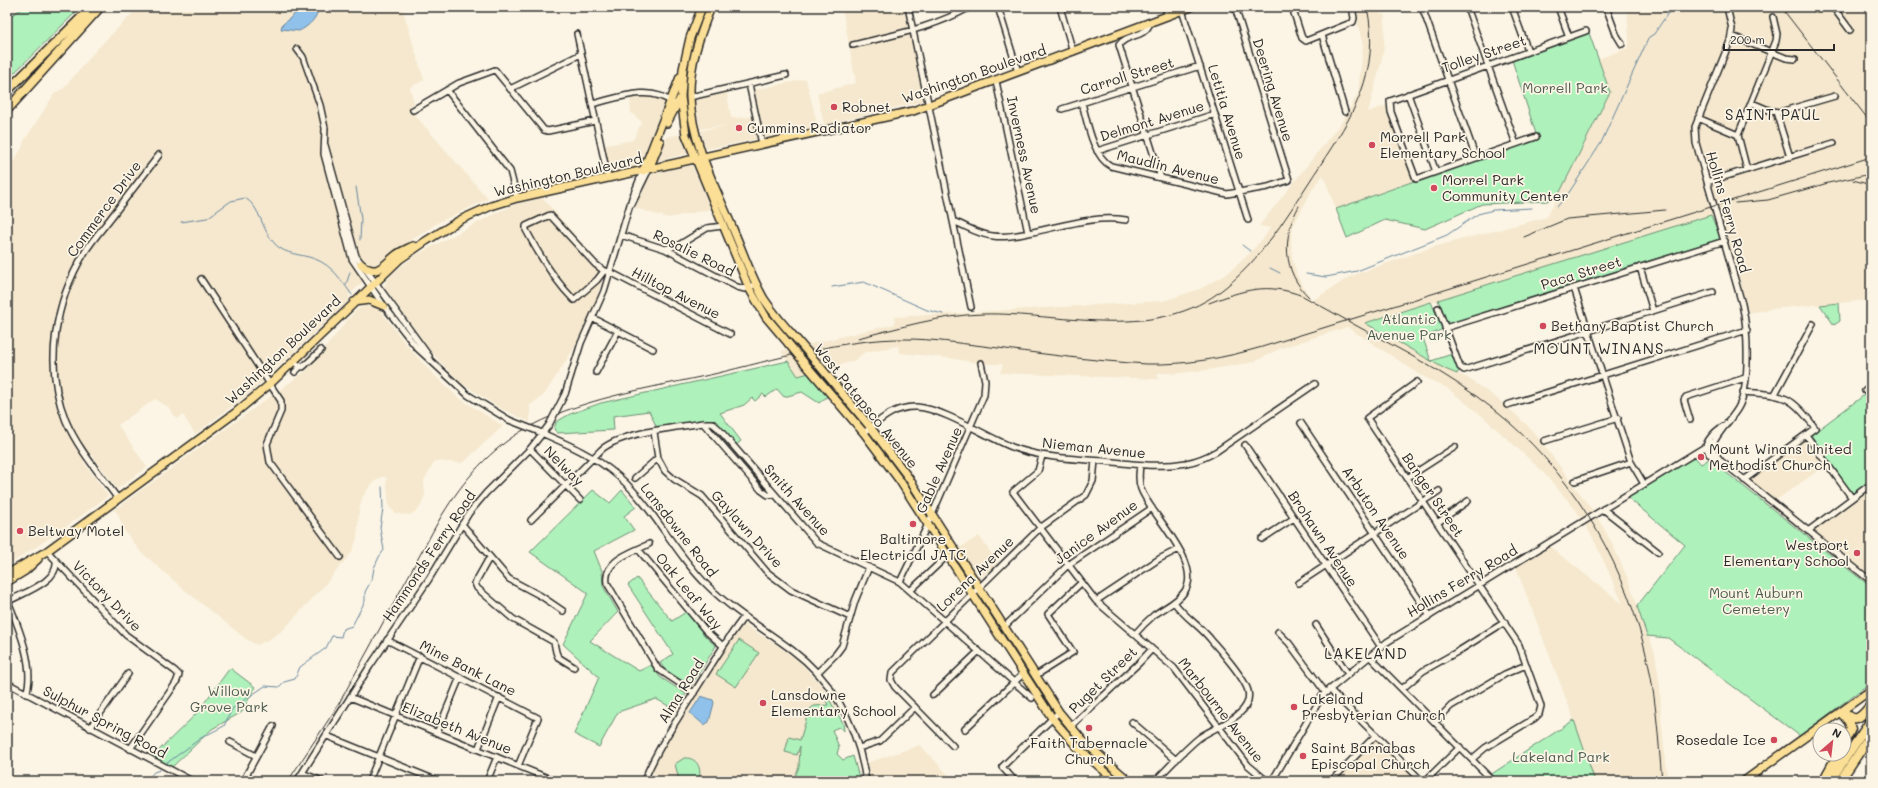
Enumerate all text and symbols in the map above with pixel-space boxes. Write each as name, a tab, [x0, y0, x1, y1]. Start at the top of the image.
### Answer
scale bar	[1724, 26, 1834, 52]
street label: Tolley Street	[1439, 30, 1529, 77]
text: 200 m	[1730, 31, 1765, 47]
street label: Deering Avenue	[1249, 36, 1298, 144]
street label: Washington Boulevard	[899, 40, 1049, 107]
street label: Carroll Street	[1078, 52, 1176, 99]
street label: Letitia Avenue	[1204, 62, 1251, 162]
park label: Morrell Park	[1522, 78, 1608, 97]
street label: Inverness Avenue	[1003, 94, 1046, 216]
street label: Delmont Avenue	[1097, 96, 1206, 145]
place label: Robnet	[842, 97, 891, 116]
marker: Robnet	[829, 102, 839, 112]
district label: SAINT PAUL	[1725, 104, 1821, 124]
place label: Cummins Radiator	[747, 118, 871, 137]
marker: Cummins Radiator	[734, 123, 744, 133]
place label: Morrell Park Elementary School	[1380, 127, 1506, 162]
marker: Morrell Park Elementary School	[1367, 140, 1377, 150]
street label: Maudlin Avenue	[1115, 145, 1221, 188]
street label: Washington Boulevard	[492, 148, 644, 201]
street label: Hollins Ferry Road	[1702, 149, 1755, 275]
street label: Commerce Drive	[62, 157, 145, 261]
place label: Morrel Park Community Center	[1442, 170, 1569, 205]
marker: Morrel Park Community Center	[1429, 183, 1439, 193]
street label: Rosalie Road	[650, 225, 738, 281]
street label: Paca Street	[1538, 251, 1623, 294]
street label: Hilltop Avenue	[629, 262, 724, 323]
street label: Washington Boulevard	[221, 291, 345, 408]
park label: Atlantic Avenue Park	[1367, 309, 1451, 344]
place label: Bethany Baptist Church	[1551, 316, 1713, 335]
marker: Bethany Baptist Church	[1538, 321, 1548, 331]
district label: MOUNT WINANS	[1534, 338, 1664, 358]
street label: West Patapsco Avenue	[810, 339, 923, 472]
street label: Gable Avenue	[911, 423, 966, 516]
street label: Nieman Avenue	[1041, 433, 1147, 462]
place label: Mount Winans United Methodist Church	[1709, 439, 1852, 474]
street label: Nelway	[540, 441, 589, 490]
street label: Banger Street	[1398, 449, 1469, 541]
marker: Mount Winans United Methodist Church	[1696, 452, 1706, 462]
street label: Smith Avenue	[760, 460, 835, 540]
street label: Arbuton Avenue	[1338, 462, 1415, 563]
street label: Lansdowne Road	[637, 479, 722, 581]
street label: Hammonds Ferry Road	[378, 486, 480, 625]
street label: Gaylawn Drive	[707, 486, 787, 572]
street label: Brohawn Avenue	[1284, 487, 1363, 591]
street label: Janice Avenue	[1050, 495, 1141, 568]
marker: Baltimore Electrical JATC	[908, 519, 918, 529]
place label: Beltway Motel	[28, 521, 124, 540]
marker: Beltway Motel	[15, 526, 25, 536]
place label: Baltimore Electrical JATC	[860, 529, 966, 564]
street label: Lorena Avenue	[932, 532, 1017, 615]
place label: Westport Elementary School	[1723, 535, 1849, 570]
street label: Hollins Ferry Road	[1403, 540, 1521, 621]
street label: Oak Leaf Way	[652, 548, 727, 633]
marker: Westport Elementary School	[1852, 548, 1862, 558]
street label: Victory Drive	[69, 556, 146, 635]
park label: Mount Auburn Cemetery	[1709, 583, 1803, 618]
street label: Mine Bank Lane	[417, 635, 520, 700]
street label: Puget Street	[1064, 642, 1141, 717]
district label: LAKELAND	[1324, 643, 1408, 663]
street label: Marbourne Avenue	[1174, 653, 1268, 766]
street label: Alma Road	[653, 655, 708, 726]
street label: Sulphur Spring Road	[40, 681, 171, 762]
park label: Willow Grove Park	[190, 681, 268, 716]
place label: Lansdowne Elementary School	[771, 685, 897, 720]
place label: Lakeland Presbyterian Church	[1302, 689, 1445, 724]
street label: Elizabeth Avenue	[399, 697, 515, 758]
marker: Lansdowne Elementary School	[758, 698, 768, 708]
marker: Lakeland Presbyterian Church	[1289, 702, 1299, 712]
north arrow	[1812, 722, 1852, 762]
marker: Faith Tabernacle Church	[1084, 723, 1094, 733]
text: N	[1830, 724, 1844, 741]
place label: Rosedale Ice	[1676, 730, 1766, 749]
place label: Faith Tabernacle Church	[1030, 733, 1148, 768]
marker: Rosedale Ice	[1769, 735, 1779, 745]
place label: Saint Barnabas Episcopal Church	[1311, 738, 1429, 773]
park label: Lakeland Park	[1512, 747, 1610, 766]
marker: Saint Barnabas Episcopal Church	[1298, 751, 1308, 761]

